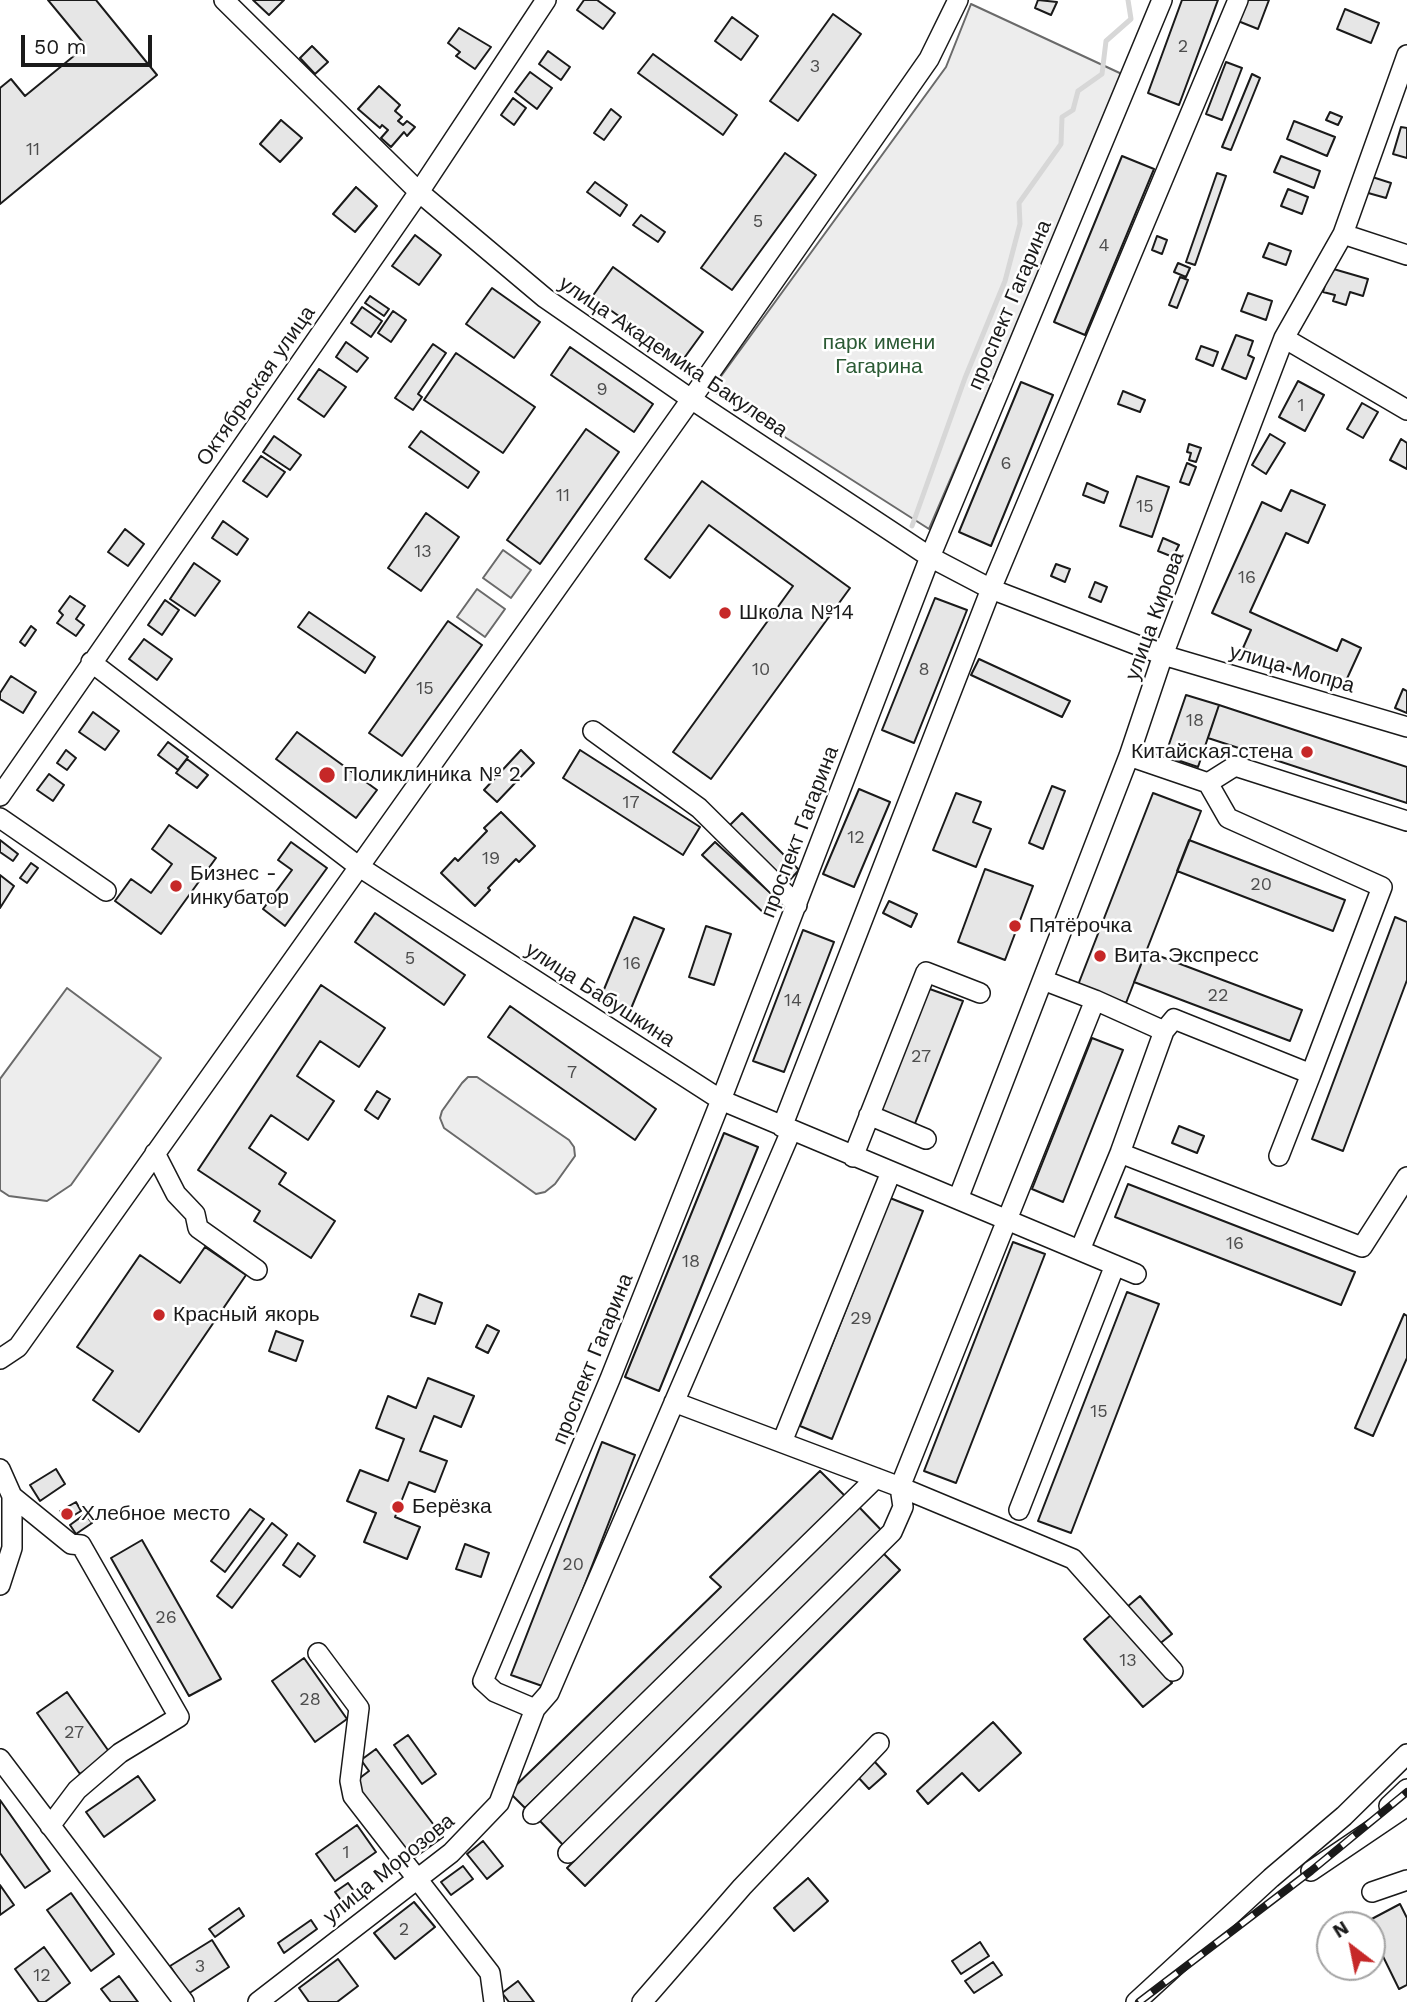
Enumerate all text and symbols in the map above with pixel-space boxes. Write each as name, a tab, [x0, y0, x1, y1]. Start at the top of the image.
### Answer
scale bar	[24, 21, 156, 65]
text: 50 m	[34, 34, 86, 59]
house number: 2	[1178, 36, 1188, 58]
house number: 3	[810, 56, 820, 78]
house number: 11	[26, 139, 40, 161]
house number: 5	[753, 211, 763, 233]
street label: проспект Гагарина	[963, 216, 1057, 394]
house number: 4	[1099, 235, 1109, 257]
street label: улица Академика Бакулева	[554, 271, 792, 443]
street label: Октябрьская улица	[191, 301, 321, 471]
park label: парк имени Гагарина	[823, 330, 935, 380]
house number: 9	[596, 379, 608, 401]
house number: 1	[1297, 395, 1305, 417]
house number: 6	[1001, 453, 1011, 475]
house number: 11	[556, 485, 570, 507]
house number: 15	[1136, 496, 1154, 518]
house number: 13	[414, 541, 432, 563]
street label: улица Кирова	[1120, 548, 1190, 684]
house number: 16	[1238, 567, 1256, 589]
place label: Школа №14	[739, 600, 854, 626]
marker: Школа №14	[717, 605, 733, 621]
street label: улица Мопра	[1227, 639, 1357, 699]
house number: 10	[752, 659, 770, 681]
house number: 8	[918, 659, 930, 681]
house number: 15	[416, 678, 434, 700]
house number: 18	[1186, 710, 1204, 732]
place label: Китайская стена	[1131, 739, 1293, 765]
street label: проспект Гагарина	[756, 743, 844, 921]
marker: Китайская стена	[1299, 744, 1315, 760]
place label: Поликлиника № 2	[343, 762, 521, 788]
marker: Поликлиника № 2	[317, 765, 337, 785]
house number: 17	[622, 792, 640, 814]
house number: 12	[847, 827, 865, 849]
house number: 19	[482, 848, 500, 870]
place label: Бизнес - инкубатор	[190, 861, 289, 911]
house number: 20	[1250, 874, 1272, 896]
marker: Бизнес - инкубатор	[168, 878, 184, 894]
place label: Пятёрочка	[1029, 913, 1132, 939]
marker: Пятёрочка	[1007, 918, 1023, 934]
street label: улица Бабушкина	[520, 937, 680, 1053]
place label: Вита Экспресс	[1114, 943, 1259, 969]
house number: 5	[405, 948, 415, 970]
marker: Вита Экспресс	[1092, 948, 1108, 964]
house number: 16	[623, 953, 641, 975]
house number: 22	[1208, 985, 1228, 1007]
house number: 14	[784, 990, 802, 1012]
house number: 27	[911, 1046, 931, 1068]
house number: 7	[567, 1062, 577, 1084]
house number: 16	[1226, 1233, 1244, 1255]
house number: 18	[682, 1251, 700, 1273]
street label: проспект Гагарина	[547, 1270, 639, 1448]
place label: Красный якорь	[173, 1302, 320, 1328]
marker: Красный якорь	[151, 1307, 167, 1323]
house number: 29	[850, 1308, 872, 1330]
house number: 15	[1090, 1401, 1108, 1423]
place label: Берёзка	[412, 1494, 492, 1520]
marker: Берёзка	[390, 1499, 406, 1515]
place label: Хлебное место	[81, 1501, 231, 1527]
marker: Хлебное место	[59, 1506, 75, 1522]
house number: 20	[562, 1554, 584, 1576]
house number: 26	[155, 1607, 177, 1629]
house number: 13	[1119, 1650, 1137, 1672]
house number: 28	[299, 1689, 321, 1711]
house number: 27	[64, 1722, 84, 1744]
street label: улица Морозова	[318, 1809, 460, 1929]
house number: 1	[342, 1842, 350, 1864]
north arrow	[1316, 1911, 1386, 1981]
text: N	[1329, 1916, 1353, 1943]
house number: 2	[399, 1919, 409, 1941]
house number: 3	[195, 1956, 205, 1978]
house number: 12	[33, 1965, 51, 1987]

